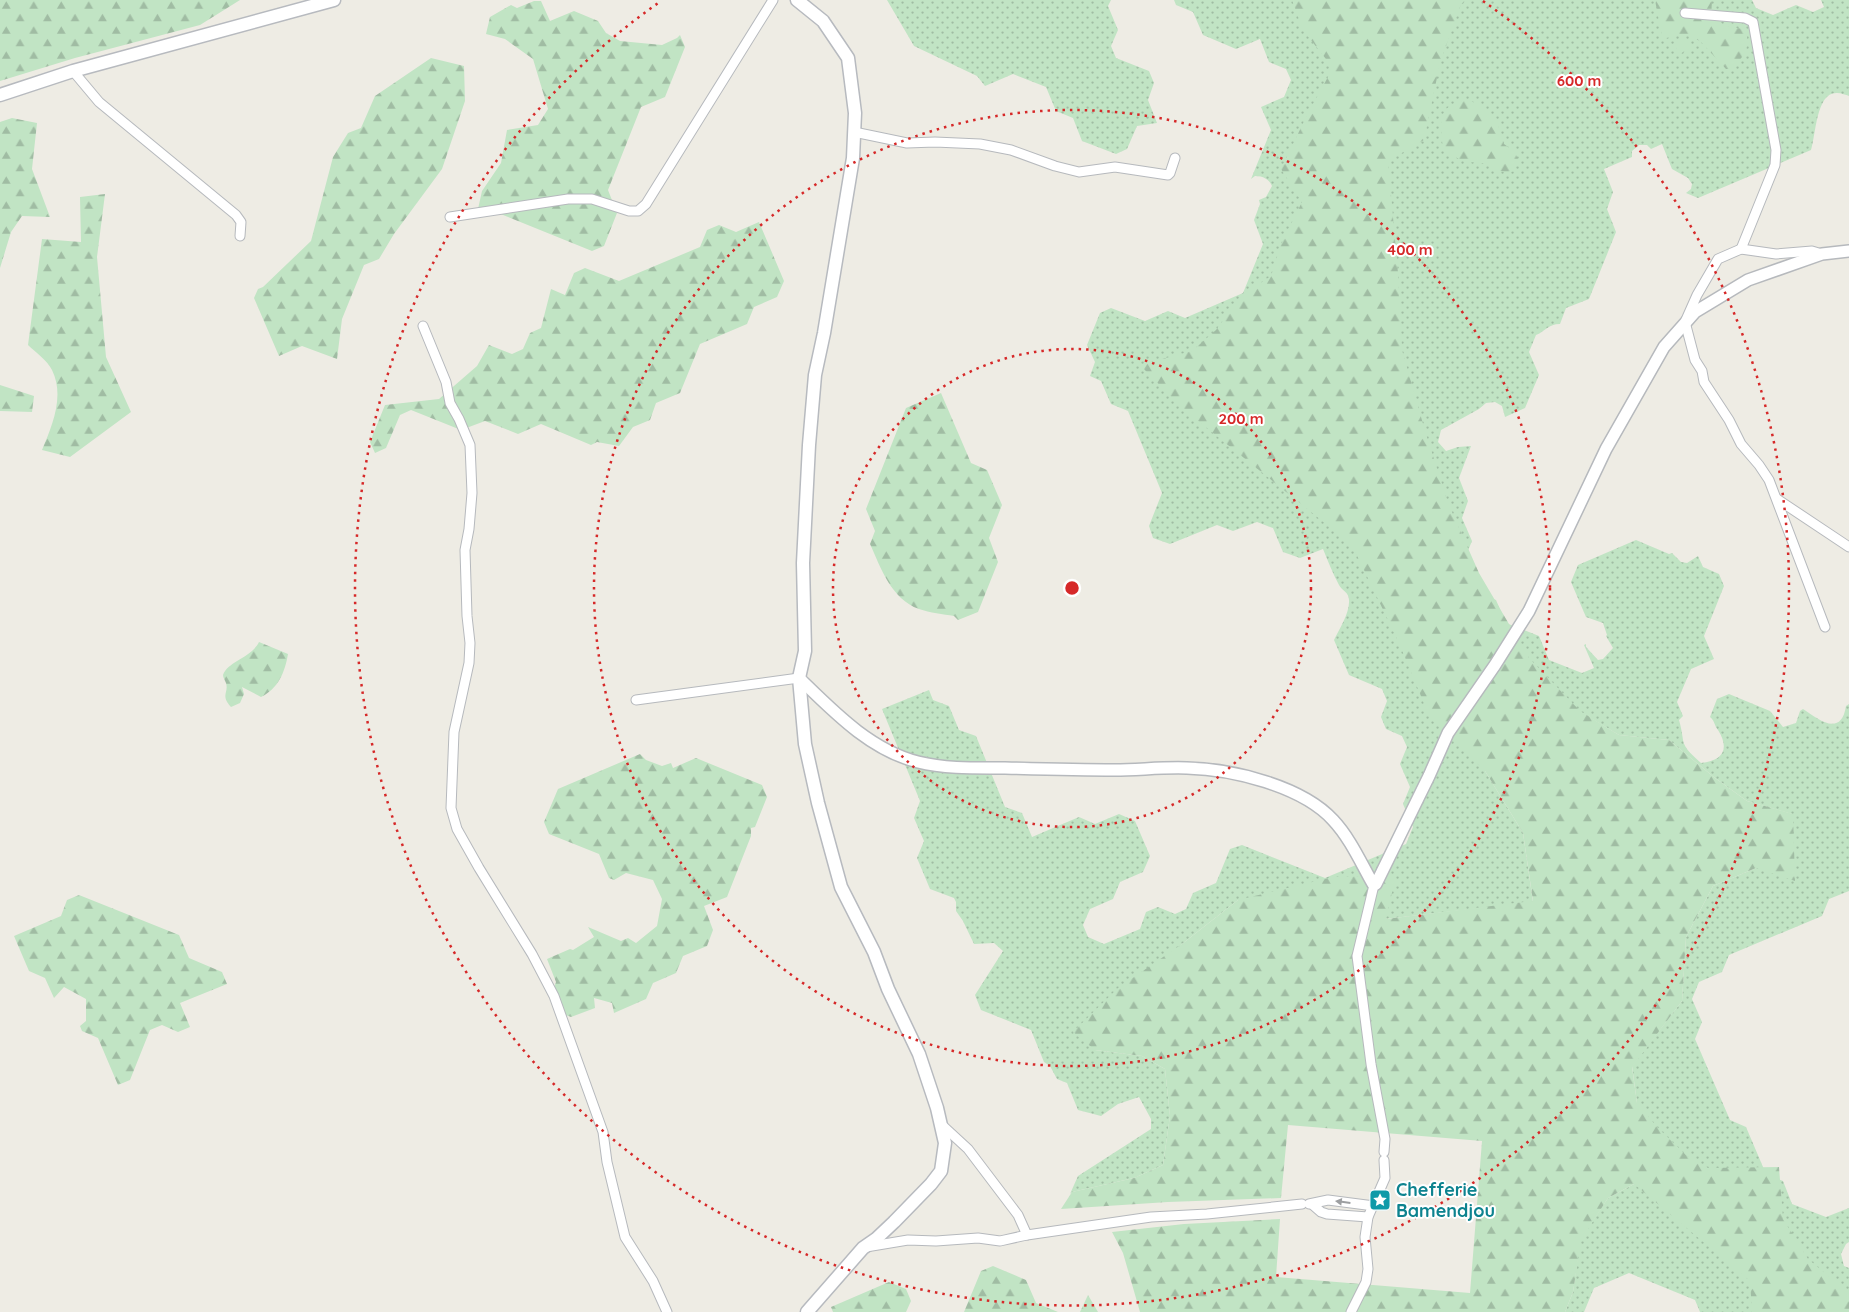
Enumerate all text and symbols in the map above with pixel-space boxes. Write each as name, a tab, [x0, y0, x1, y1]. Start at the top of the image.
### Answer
text: 600 m	[1557, 71, 1601, 90]
text: 400 m	[1387, 240, 1433, 259]
text: 200 m	[1219, 409, 1264, 428]
centre of rings	[1063, 579, 1081, 597]
place label: Chefferie Bamendjou	[1396, 1178, 1495, 1222]
place icon: Chefferie Bamendjou	[1368, 1188, 1392, 1212]
one-way arrow	[1334, 1198, 1350, 1206]

